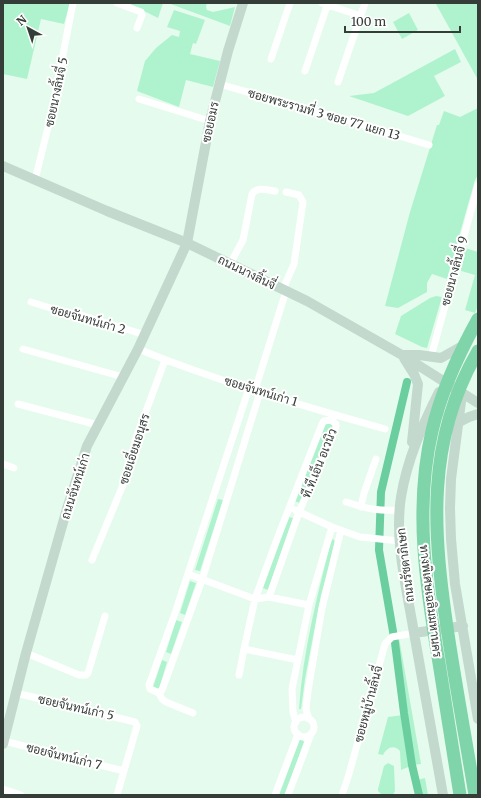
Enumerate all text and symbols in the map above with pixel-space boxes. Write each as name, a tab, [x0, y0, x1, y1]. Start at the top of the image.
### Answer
north arrow	[8, 8, 48, 48]
scale bar	[345, 8, 460, 34]
text: N	[14, 12, 30, 28]
text: 100 m	[351, 14, 386, 29]
street label: ซอยนางลิ้นจี่ 5	[38, 55, 71, 128]
street label: ซอยพระรามที่ 3 ซอย 77 แยก 13	[246, 82, 403, 143]
street label: ซอยอมร	[198, 100, 222, 144]
street label: ซอยนางลิ้นจี่ 9	[435, 234, 471, 308]
street label: ถนนนางลิ้นจี่	[216, 249, 280, 292]
street label: ซอยจันทน์เก่า 2	[49, 301, 127, 337]
street label: ซอยจันทน์เก่า 1	[223, 373, 300, 409]
street label: ซอยเอี่ยมอนุสร	[113, 411, 154, 487]
street label: ที.ที.เอ็น อเวนิว	[297, 426, 340, 500]
street label: ถนนจันทน์เก่า	[57, 451, 93, 521]
street label: ถนนรัชดาภิเษก	[393, 527, 417, 603]
street label: ทางพิเศษเฉลิมมหานคร	[417, 544, 445, 658]
street label: ซอยหมู่บ้านลิ้นจี่	[348, 663, 386, 744]
street label: ซอยจันทน์เก่า 5	[37, 691, 115, 723]
street label: ซอยจันทน์เก่า 7	[25, 739, 103, 773]

